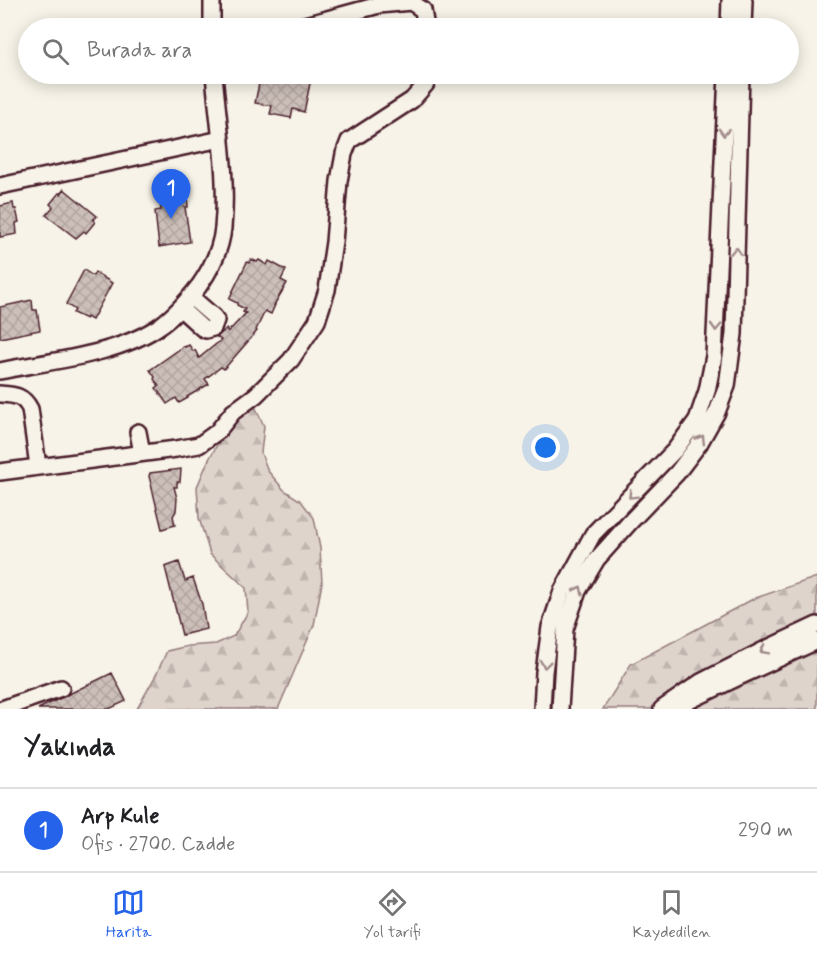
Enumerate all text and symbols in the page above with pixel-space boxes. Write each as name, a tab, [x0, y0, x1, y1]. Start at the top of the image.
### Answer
search box	[18, 18, 799, 84]
icon: search	[39, 35, 72, 68]
text: Burada ara	[87, 37, 192, 65]
one-way arrow	[718, 127, 731, 136]
pin: 1	[152, 170, 190, 219]
one-way arrow	[730, 246, 743, 255]
one-way arrow	[709, 322, 722, 331]
your location	[531, 433, 560, 462]
one-way arrow	[694, 435, 705, 446]
one-way arrow	[628, 487, 639, 498]
one-way arrow	[572, 586, 584, 597]
one-way arrow	[760, 643, 770, 654]
one-way arrow	[540, 659, 552, 668]
text: Yakında	[24, 731, 116, 765]
text: Arp Kule	[81, 803, 160, 831]
text: 1	[39, 817, 48, 844]
text: 290 m	[738, 817, 793, 844]
text: Ofis · 2700. Cadde	[81, 831, 235, 858]
tab: Harita	[106, 886, 152, 943]
tab: Yol tarifi	[363, 886, 421, 943]
tab: Kaydedilen	[633, 886, 711, 943]

